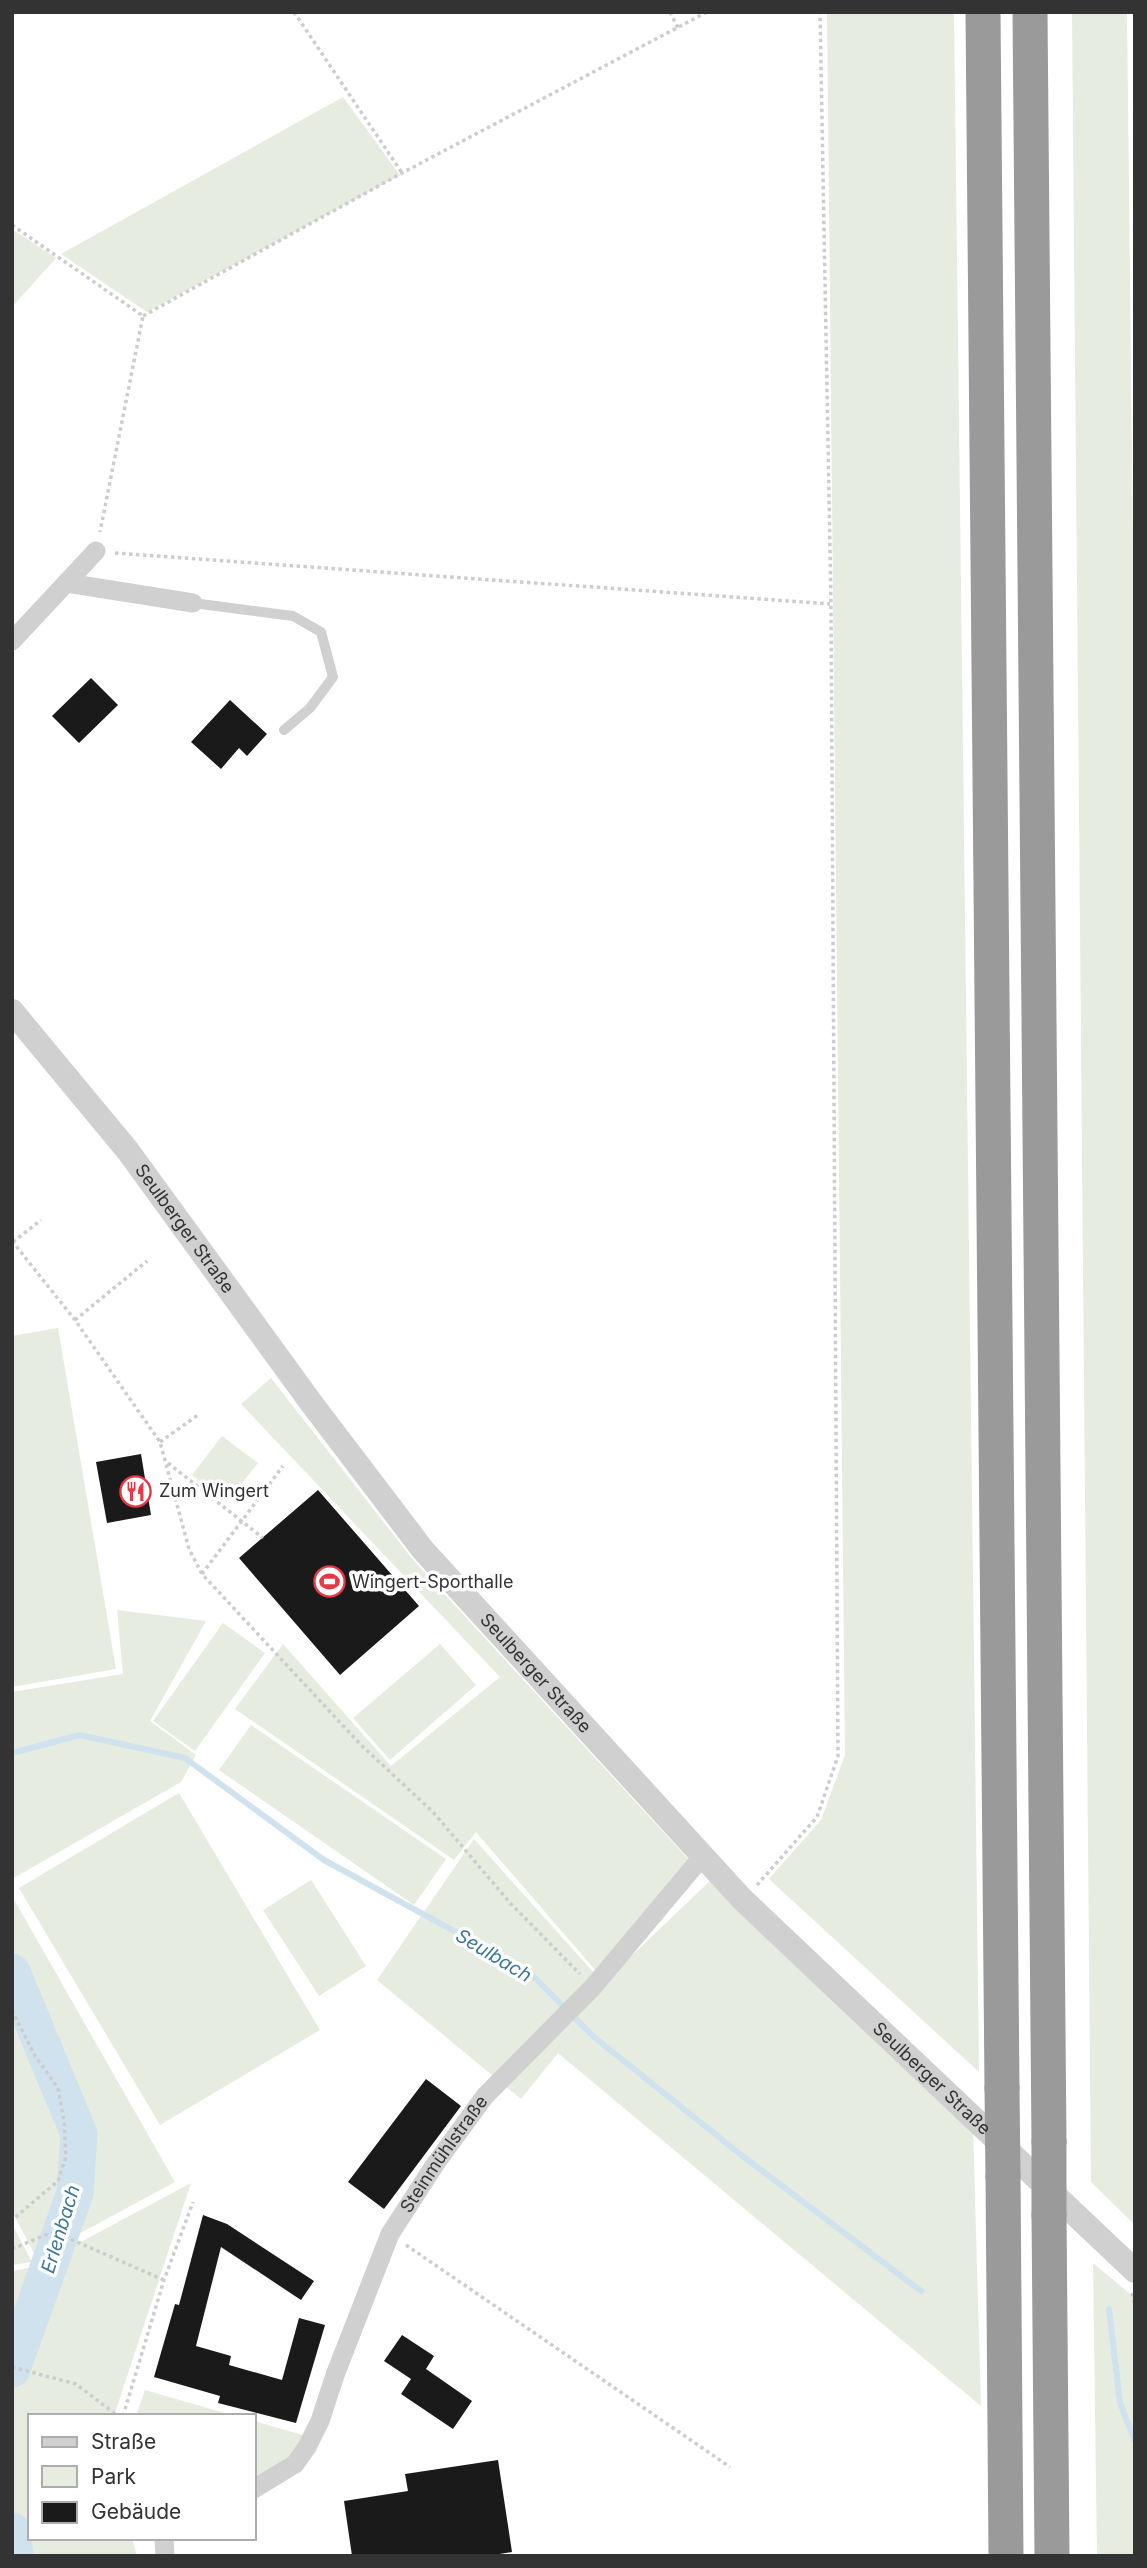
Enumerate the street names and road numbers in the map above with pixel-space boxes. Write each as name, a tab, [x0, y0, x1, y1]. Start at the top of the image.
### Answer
street label: Seulberger Straße	[131, 1160, 239, 1297]
street label: Seulberger Straße	[476, 1609, 596, 1737]
street label: Seulberger Straße	[869, 2017, 995, 2139]
street label: Steinmühlstraße	[396, 2091, 492, 2217]

